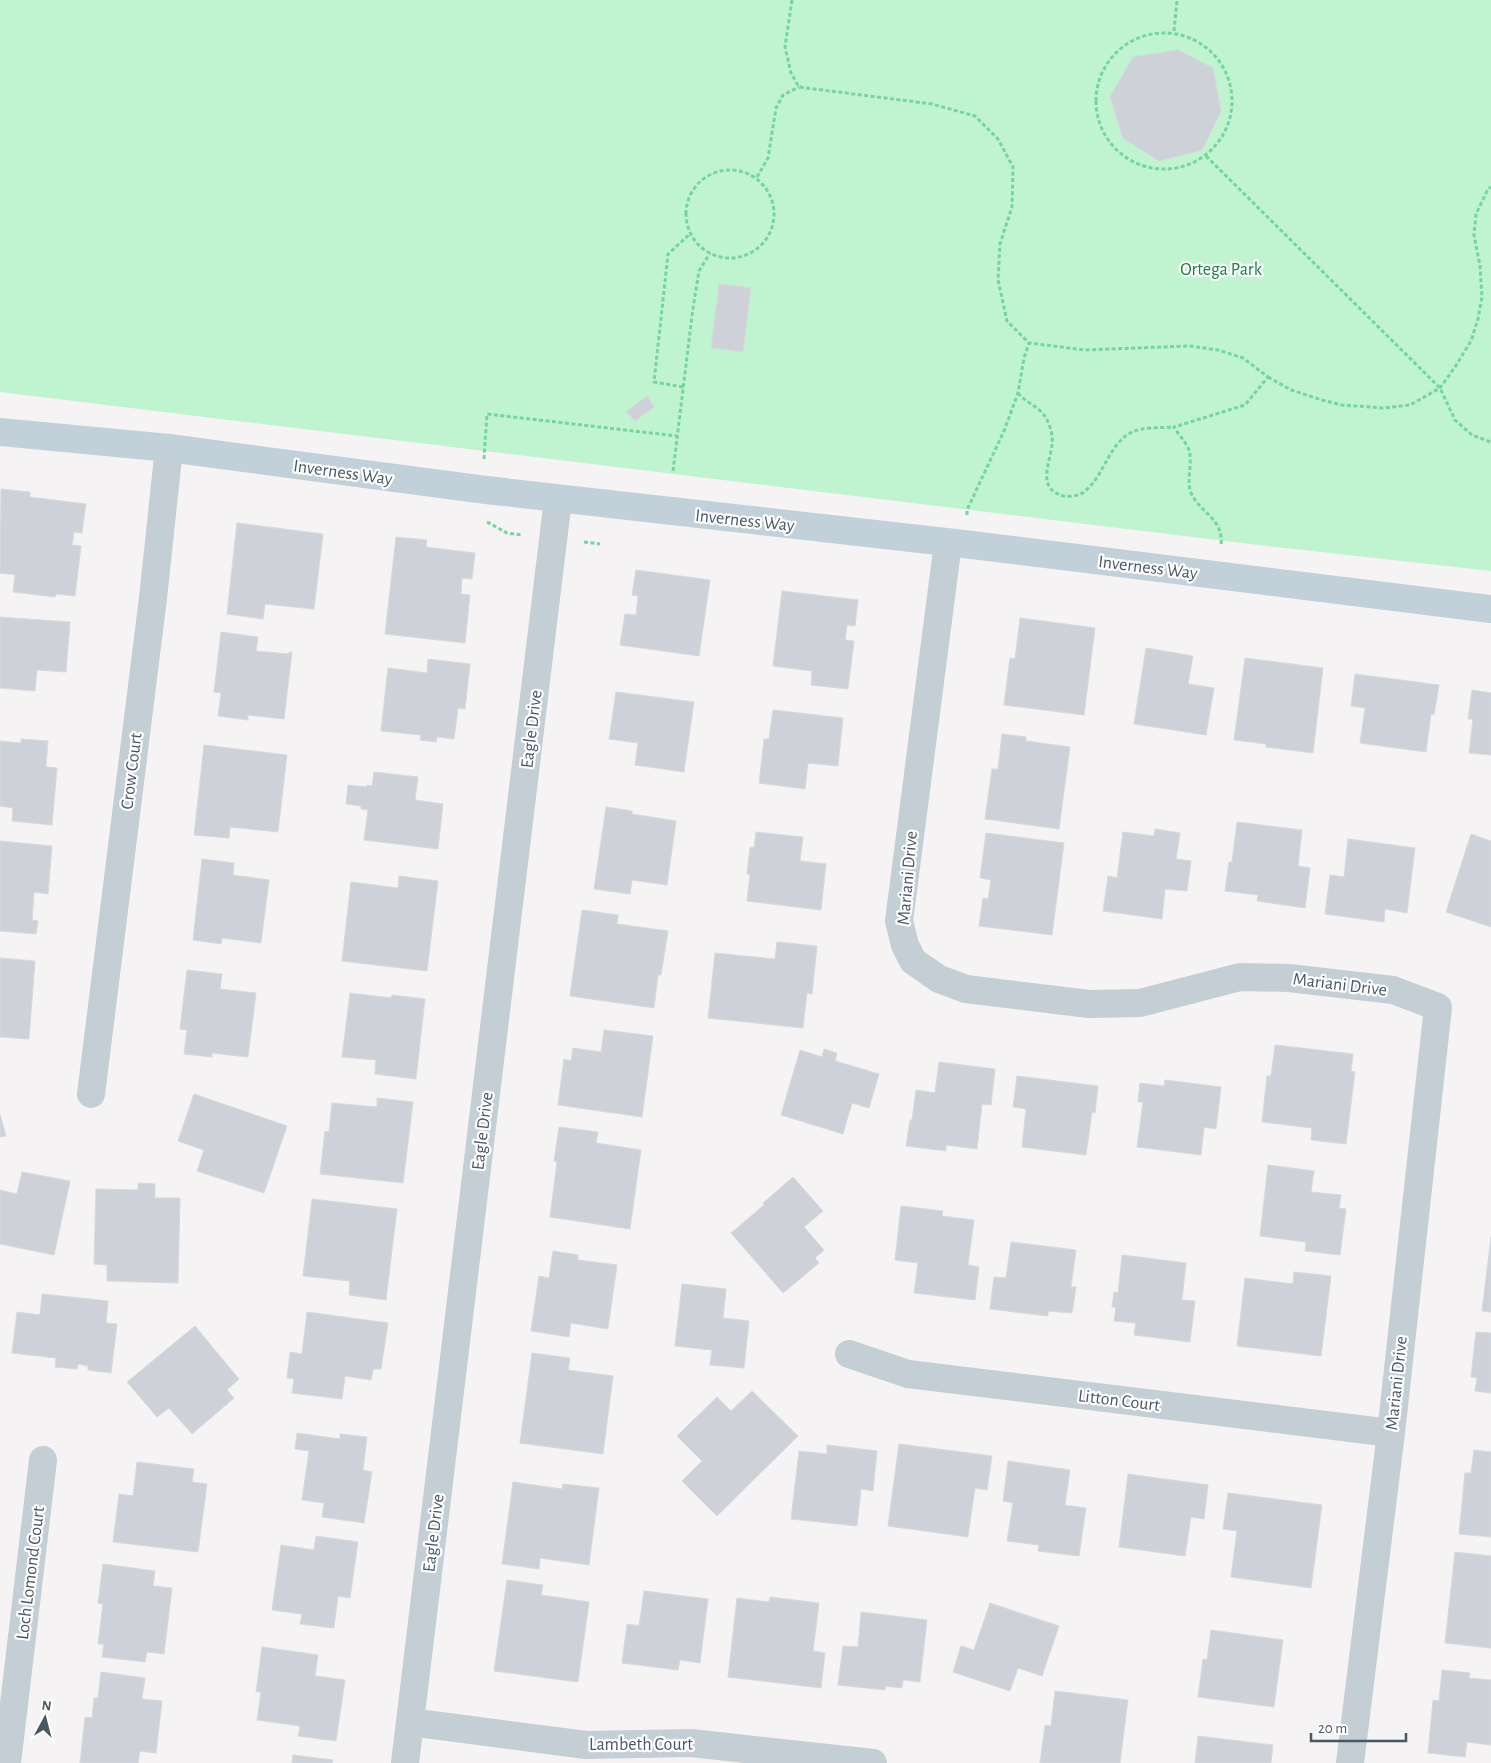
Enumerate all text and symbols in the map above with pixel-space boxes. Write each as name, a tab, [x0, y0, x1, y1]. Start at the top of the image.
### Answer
park label: Ortega Park	[1180, 261, 1263, 279]
street label: Inverness Way	[292, 457, 394, 489]
street label: Inverness Way	[694, 507, 796, 535]
street label: Inverness Way	[1097, 553, 1199, 583]
street label: Eagle Drive	[518, 689, 546, 769]
street label: Crow Court	[118, 732, 146, 810]
street label: Mariani Drive	[895, 830, 921, 926]
street label: Mariani Drive	[1292, 970, 1388, 1000]
street label: Eagle Drive	[469, 1091, 497, 1171]
street label: Mariani Drive	[1383, 1335, 1411, 1431]
street label: Litton Court	[1077, 1387, 1161, 1415]
street label: Eagle Drive	[420, 1493, 448, 1573]
street label: Loch Lomond Court	[14, 1505, 48, 1641]
north arrow	[20, 1693, 70, 1743]
text: N	[41, 1699, 52, 1714]
scale bar	[1311, 1710, 1406, 1742]
text: 20 m	[1318, 1721, 1347, 1736]
street label: Lambeth Court	[589, 1736, 693, 1754]

